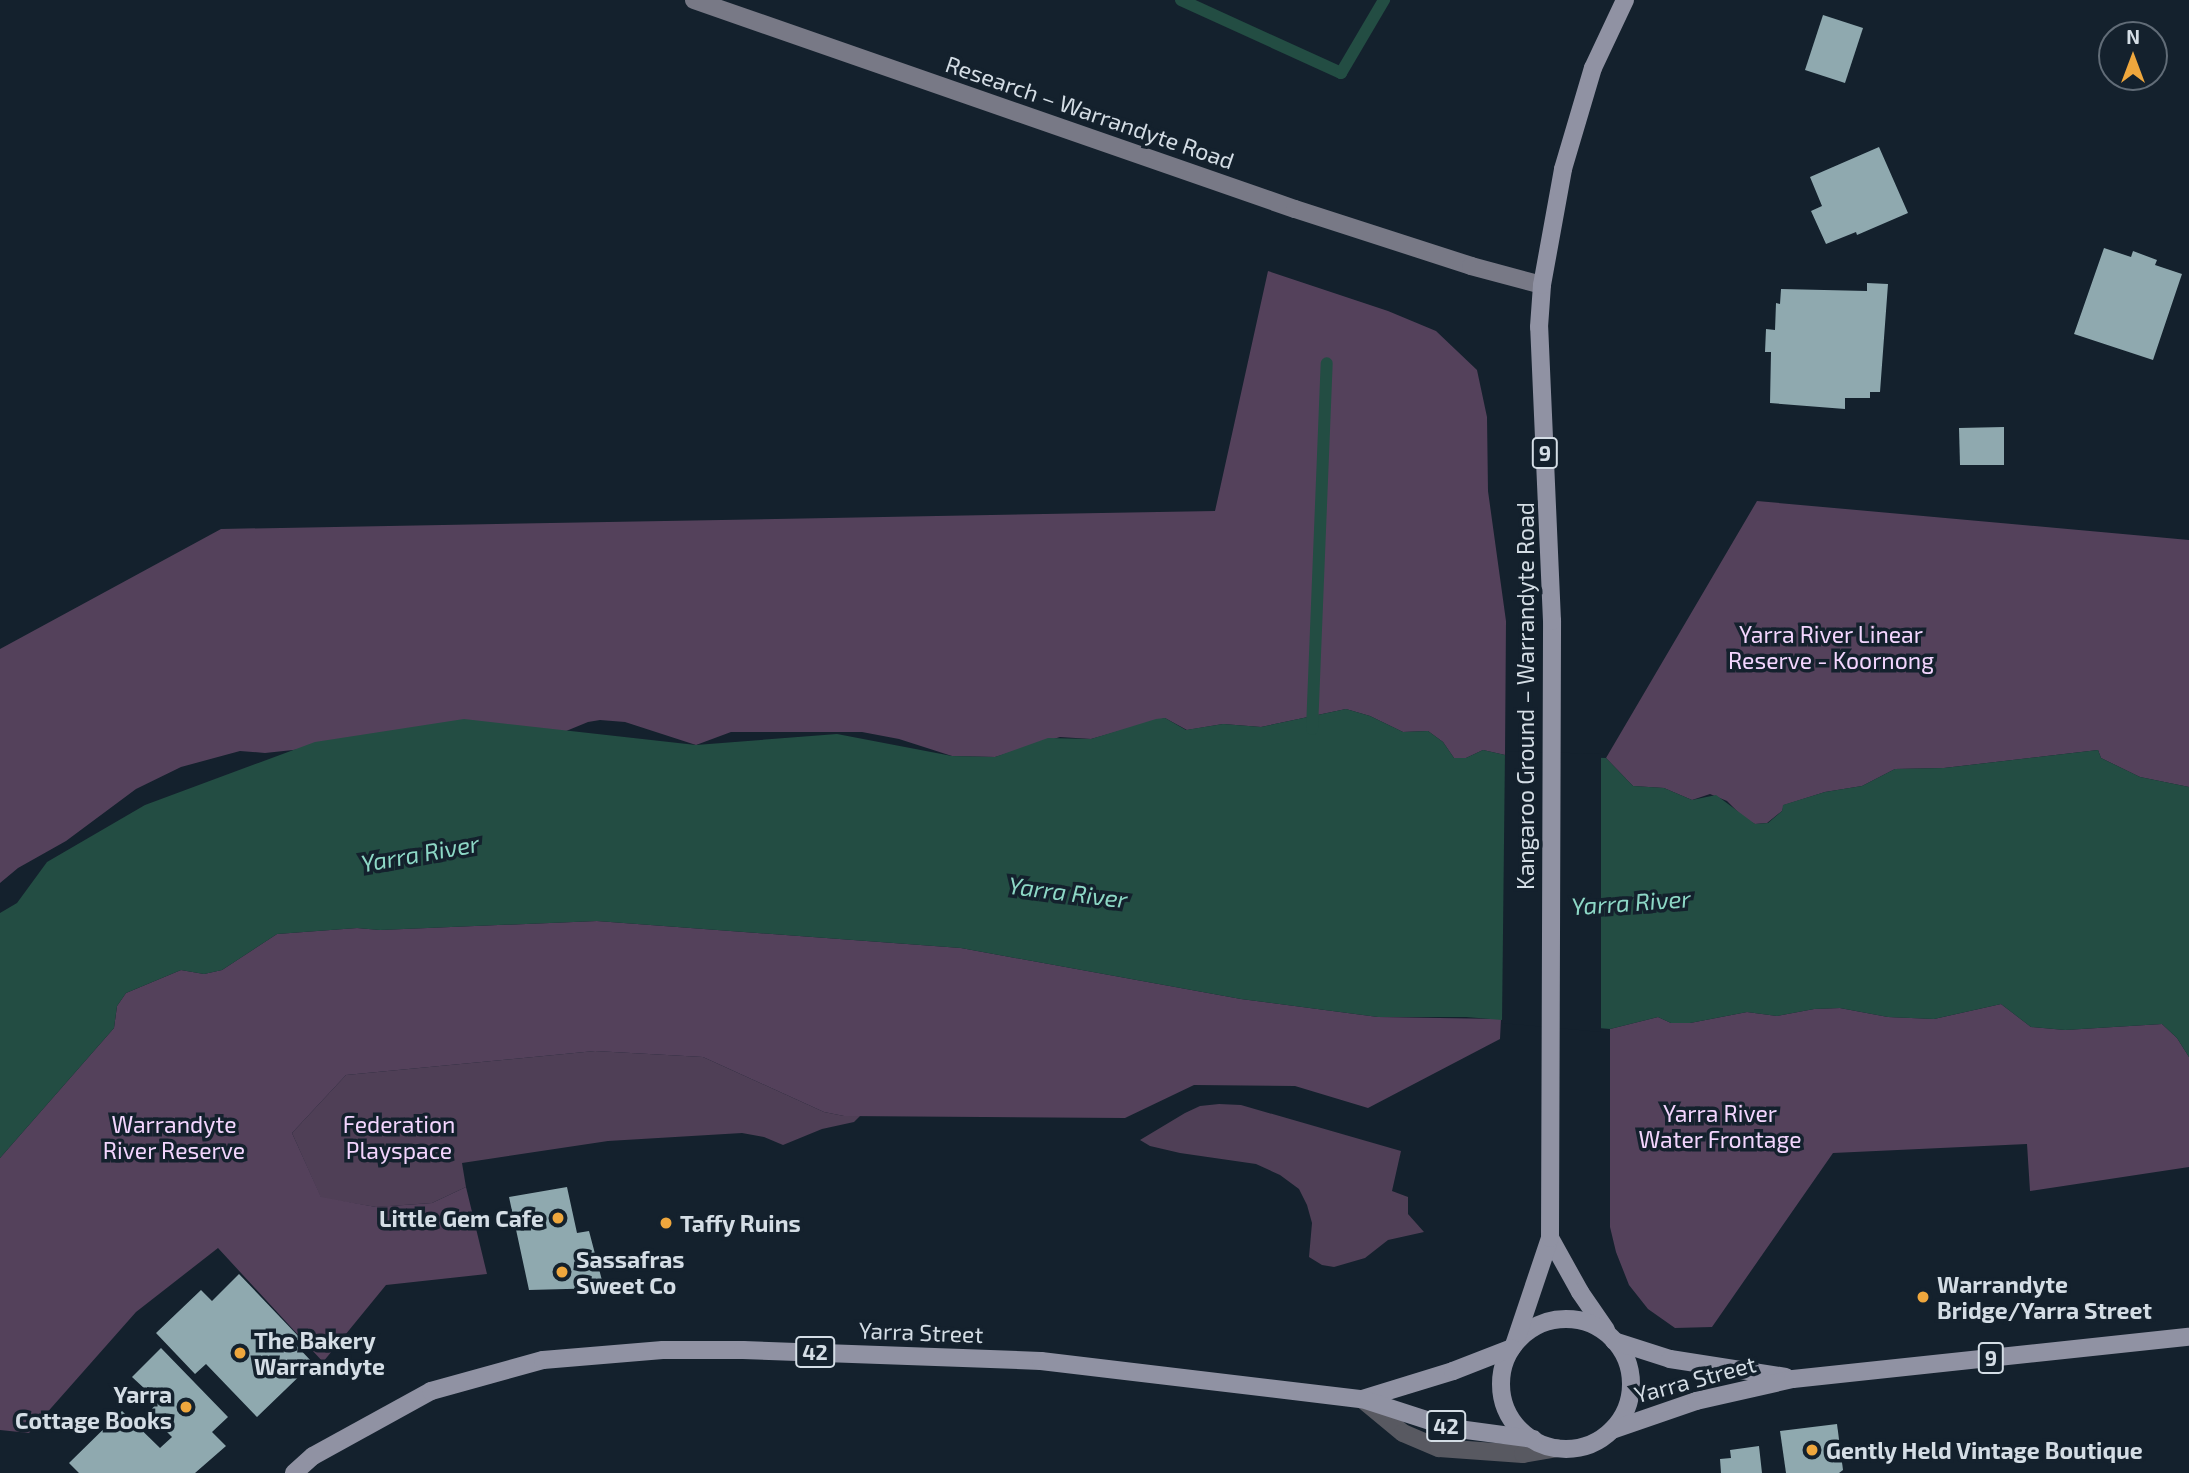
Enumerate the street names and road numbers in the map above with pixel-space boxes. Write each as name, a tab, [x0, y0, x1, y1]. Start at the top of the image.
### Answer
street label: Research – Warrandyte Road	[942, 50, 1238, 174]
road number: 9	[1531, 435, 1559, 470]
street label: Kangaroo Ground – Warrandyte Road	[1511, 502, 1539, 890]
street label: Yarra Street	[858, 1316, 984, 1348]
road number: 42	[794, 1334, 836, 1370]
road number: 9	[1977, 1340, 2005, 1376]
street label: Yarra Street	[1631, 1350, 1759, 1408]
road number: 42	[1425, 1408, 1467, 1444]

